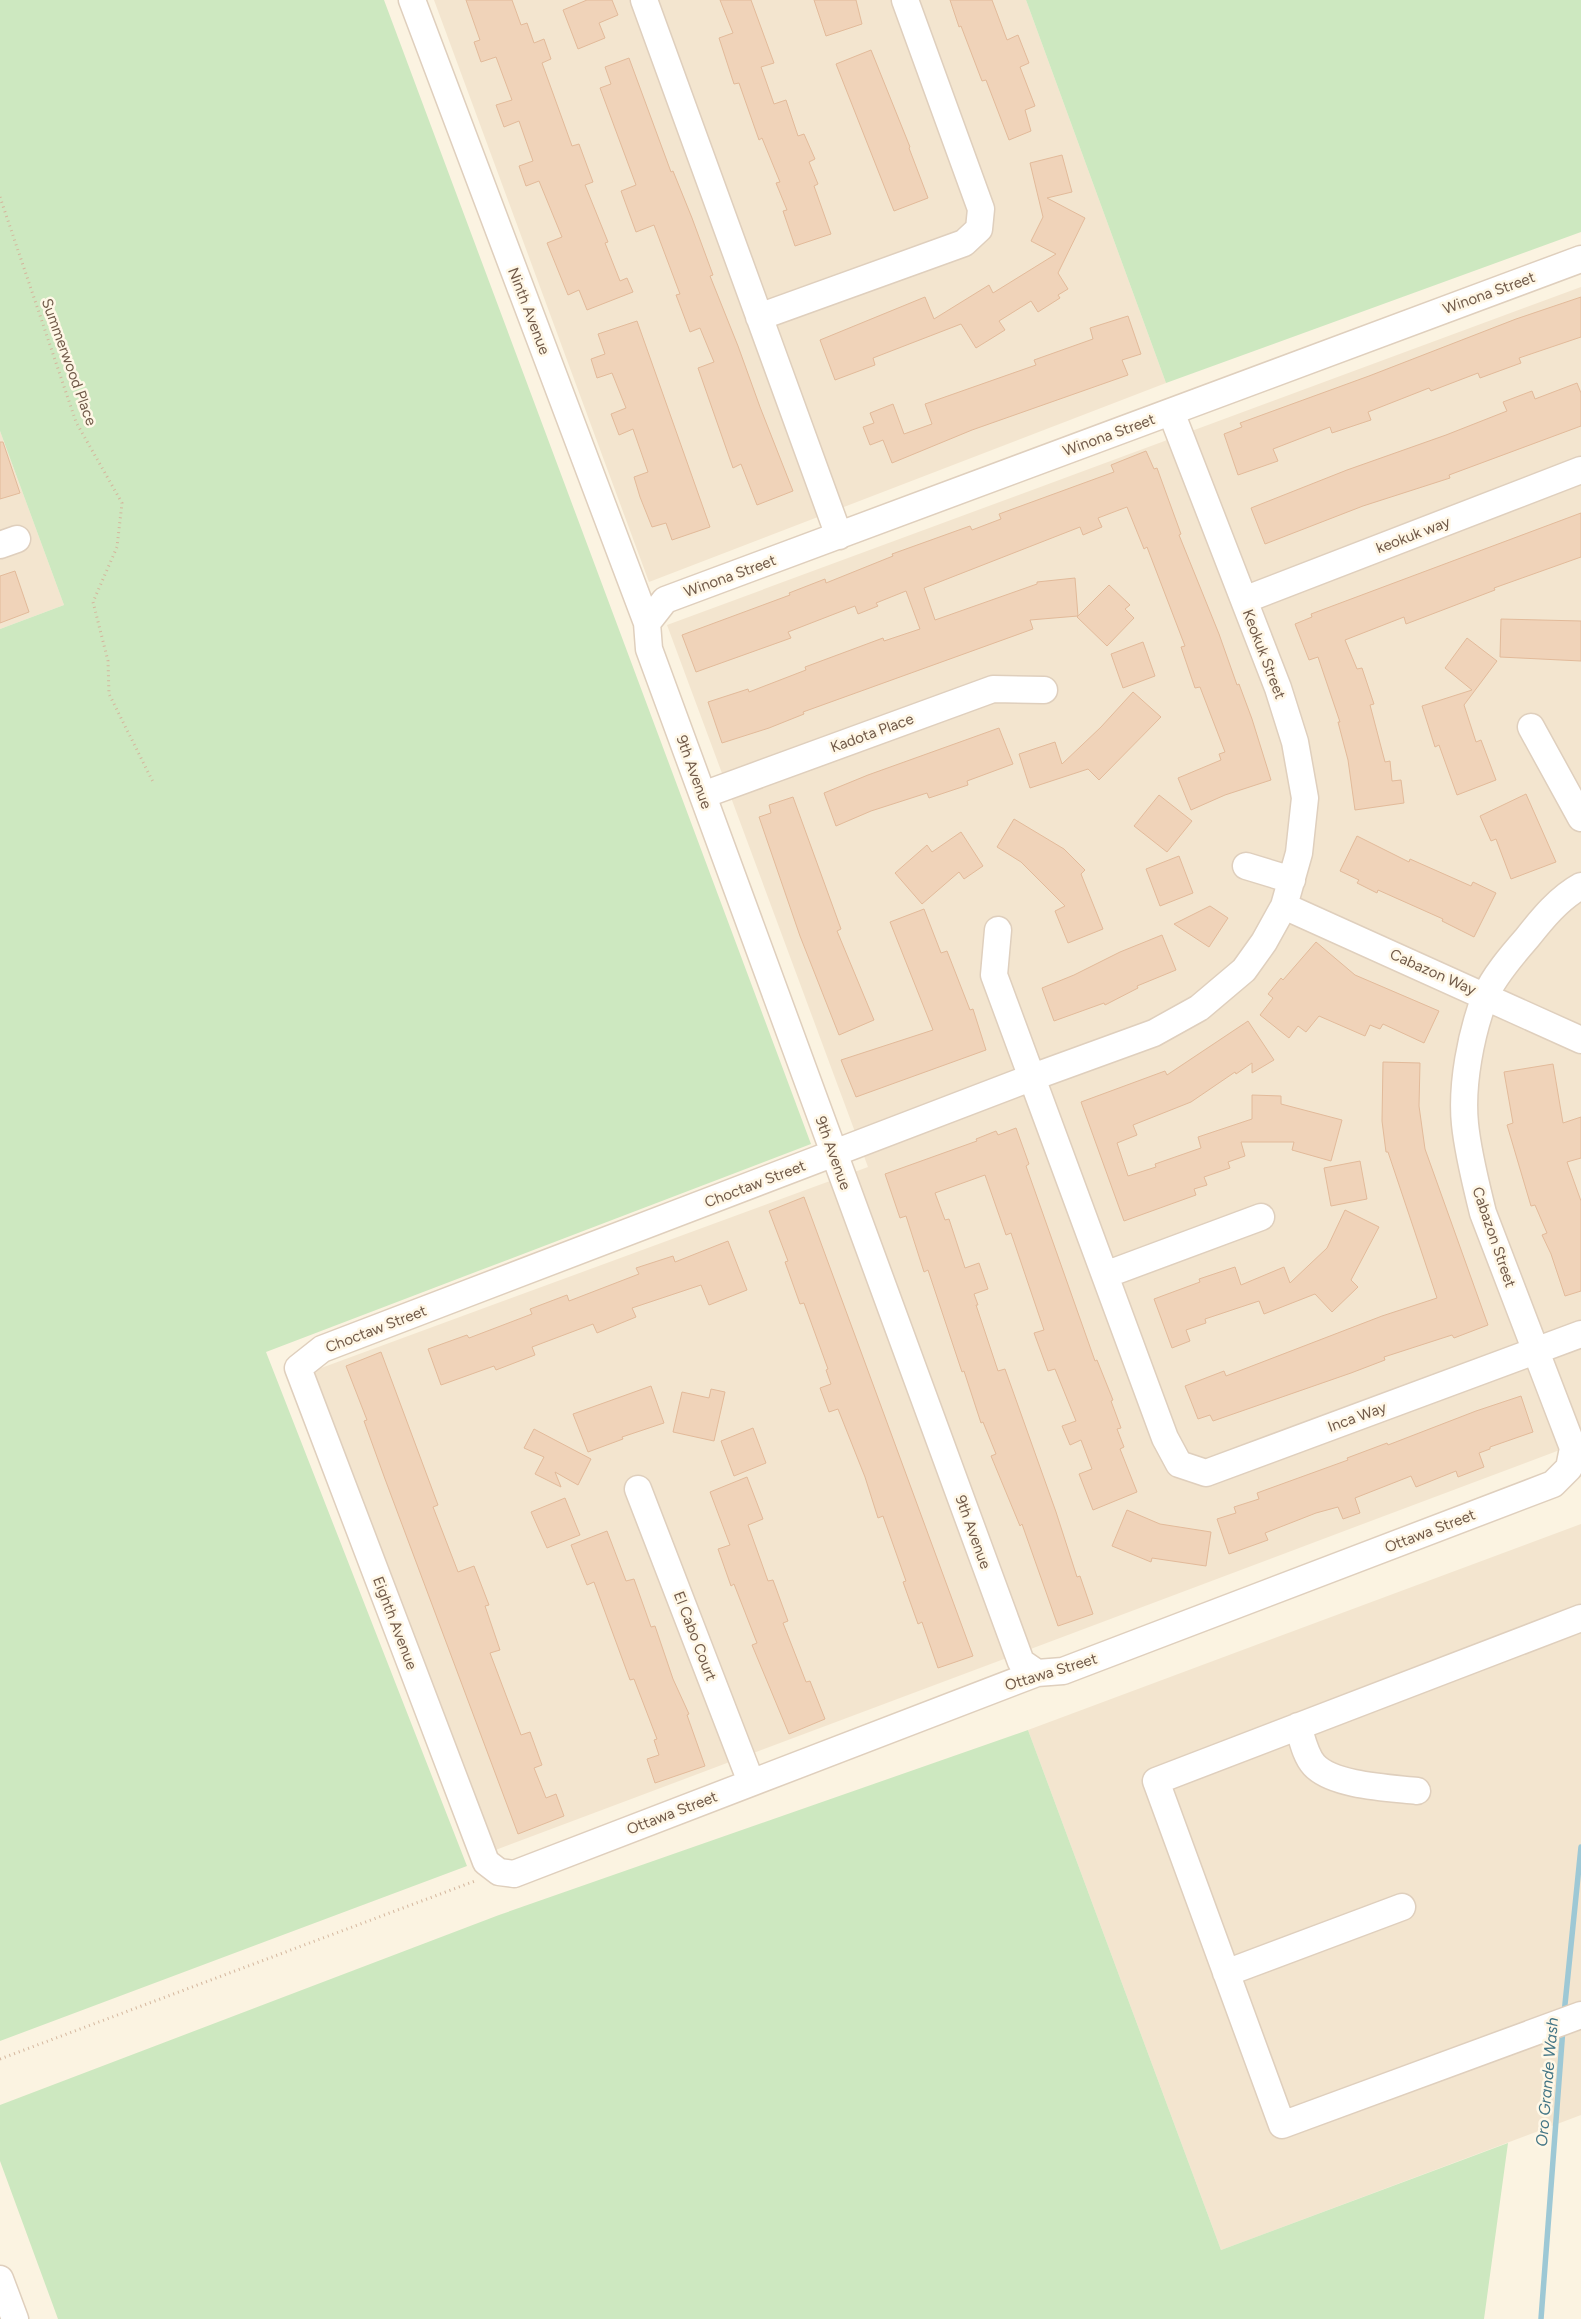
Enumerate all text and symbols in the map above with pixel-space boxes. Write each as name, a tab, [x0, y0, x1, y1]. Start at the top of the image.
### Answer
street label: Ninth Avenue	[504, 265, 554, 357]
street label: Winona Street	[1440, 268, 1538, 318]
street label: Summerwood Place	[38, 296, 100, 428]
street label: Winona Street	[1060, 410, 1158, 460]
street label: keokuk way	[1374, 513, 1453, 557]
street label: Winona Street	[681, 551, 779, 601]
street label: Keokuk Street	[1239, 607, 1289, 702]
street label: Kadota Place	[828, 710, 916, 756]
street label: 9th Avenue	[672, 733, 716, 811]
street label: Cabazon Way	[1387, 945, 1479, 999]
street label: 9th Avenue	[811, 1114, 855, 1192]
street label: Choctaw Street	[702, 1156, 808, 1212]
street label: Cabazon Street	[1468, 1184, 1520, 1290]
street label: Choctaw Street	[323, 1301, 429, 1357]
street label: Inca Way	[1325, 1398, 1389, 1436]
street label: 9th Avenue	[951, 1493, 995, 1571]
street label: Ottawa Street	[1382, 1505, 1478, 1557]
street label: Eighth Avenue	[369, 1574, 421, 1672]
street label: El Cabo Court	[670, 1589, 720, 1683]
street label: Ottawa Street	[1003, 1649, 1100, 1695]
street label: Ottawa Street	[624, 1787, 720, 1839]
water label: Oro Grande Wash	[1532, 2017, 1562, 2147]

